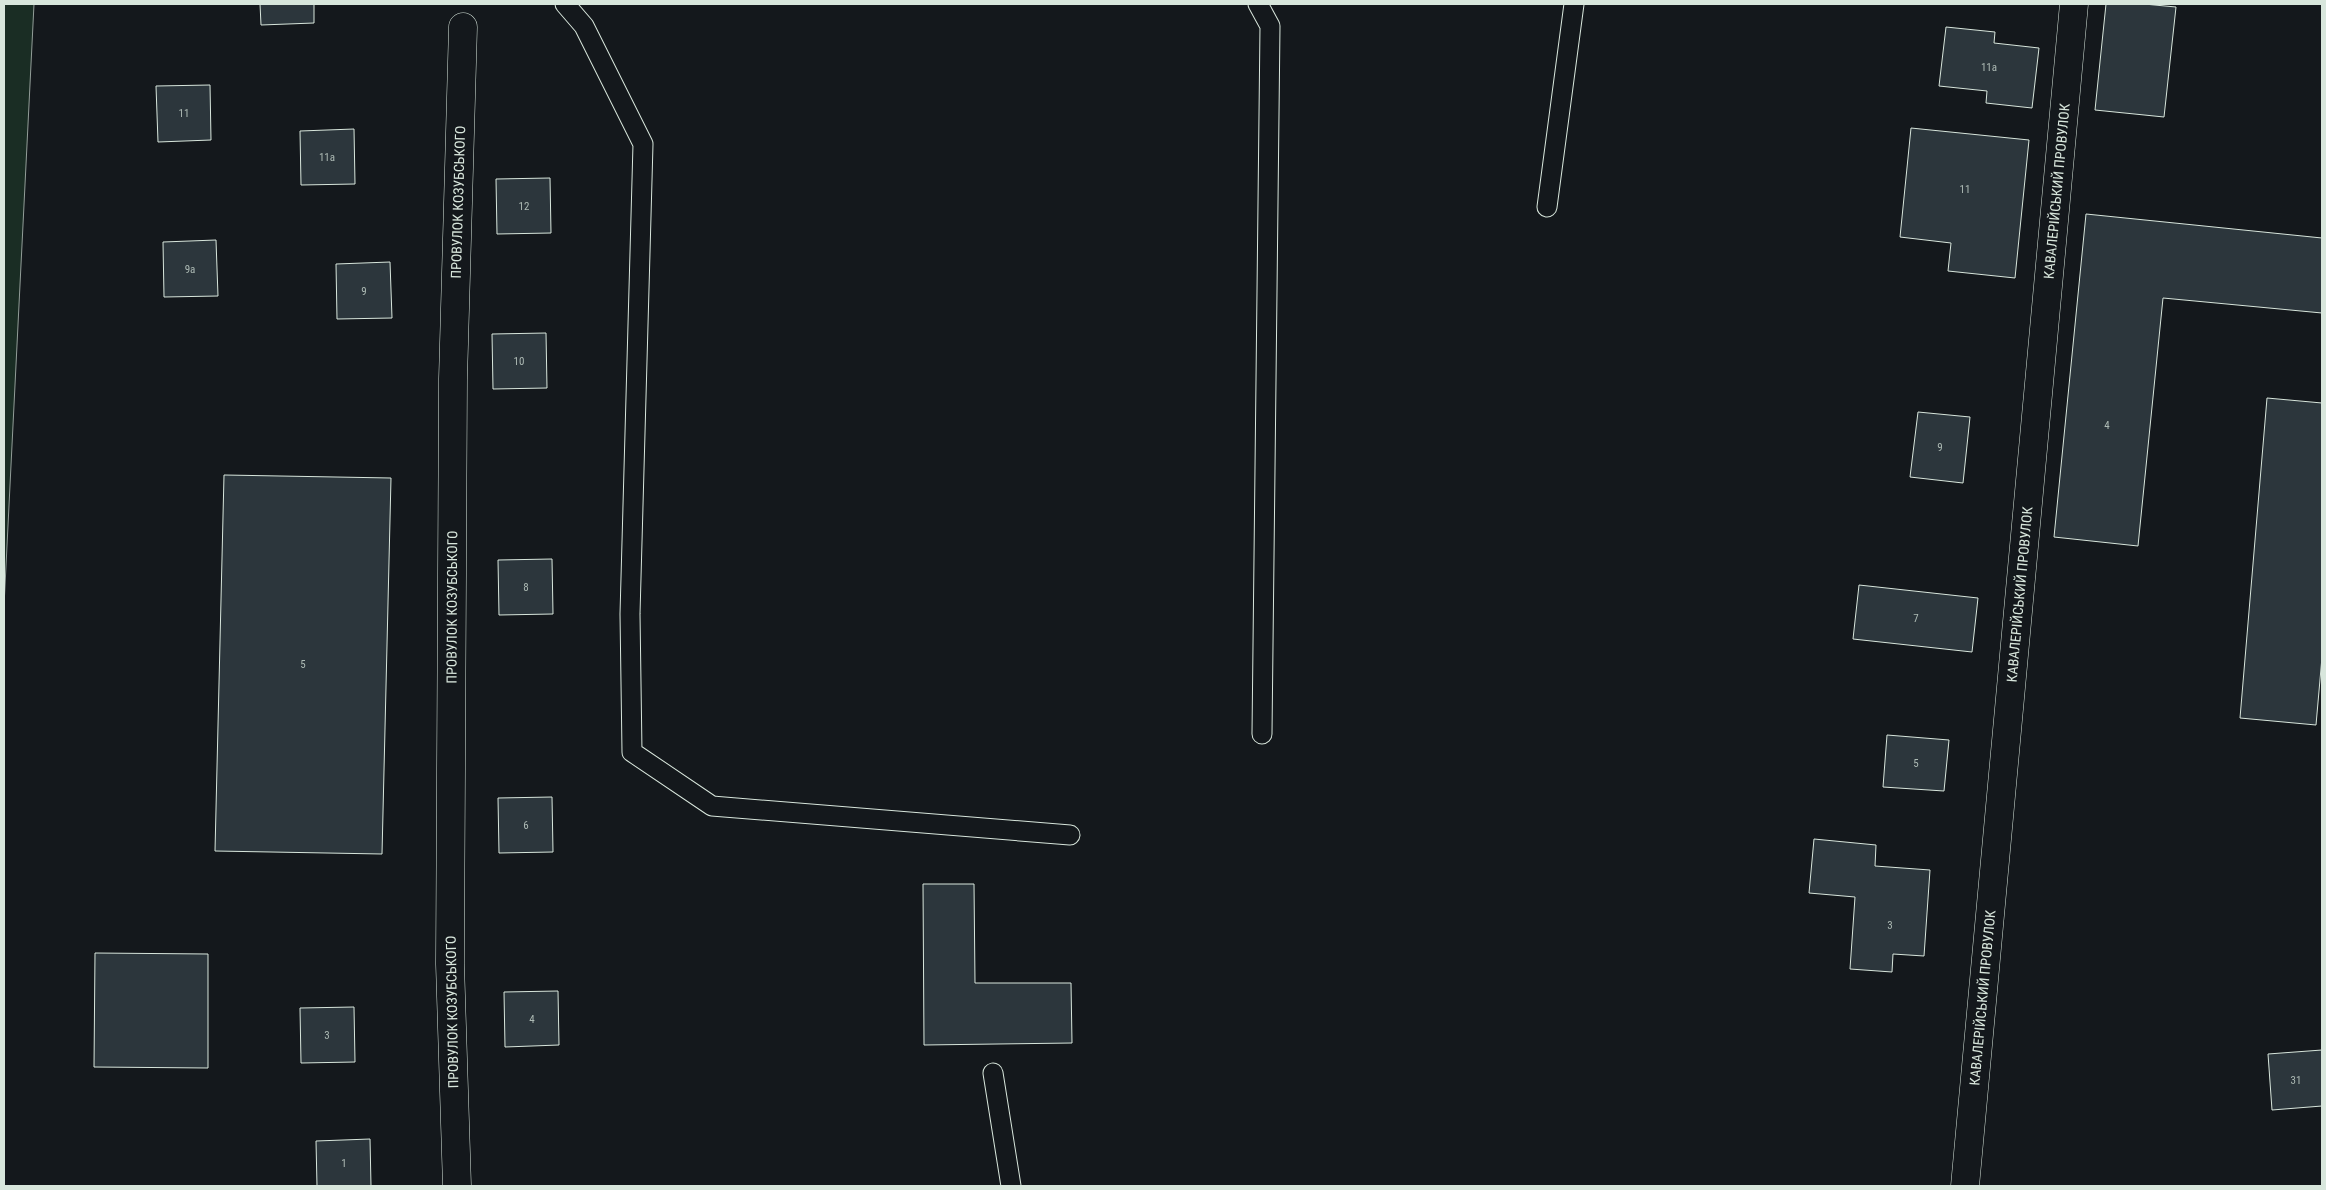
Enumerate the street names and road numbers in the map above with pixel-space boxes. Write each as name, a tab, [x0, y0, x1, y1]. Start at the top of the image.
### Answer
street label: КАВАЛЕРІЙСЬКИЙ ПРОВУЛОК	[2041, 103, 2073, 280]
street label: ПРОВУЛОК КОЗУБСЬКОГО	[448, 125, 468, 279]
street label: КАВАЛЕРІЙСЬКИЙ ПРОВУЛОК	[2003, 506, 2036, 683]
street label: ПРОВУЛОК КОЗУБСЬКОГО	[443, 531, 460, 684]
street label: КАВАЛЕРІЙСЬКИЙ ПРОВУЛОК	[1966, 909, 1998, 1086]
street label: ПРОВУЛОК КОЗУБСЬКОГО	[443, 935, 461, 1089]

